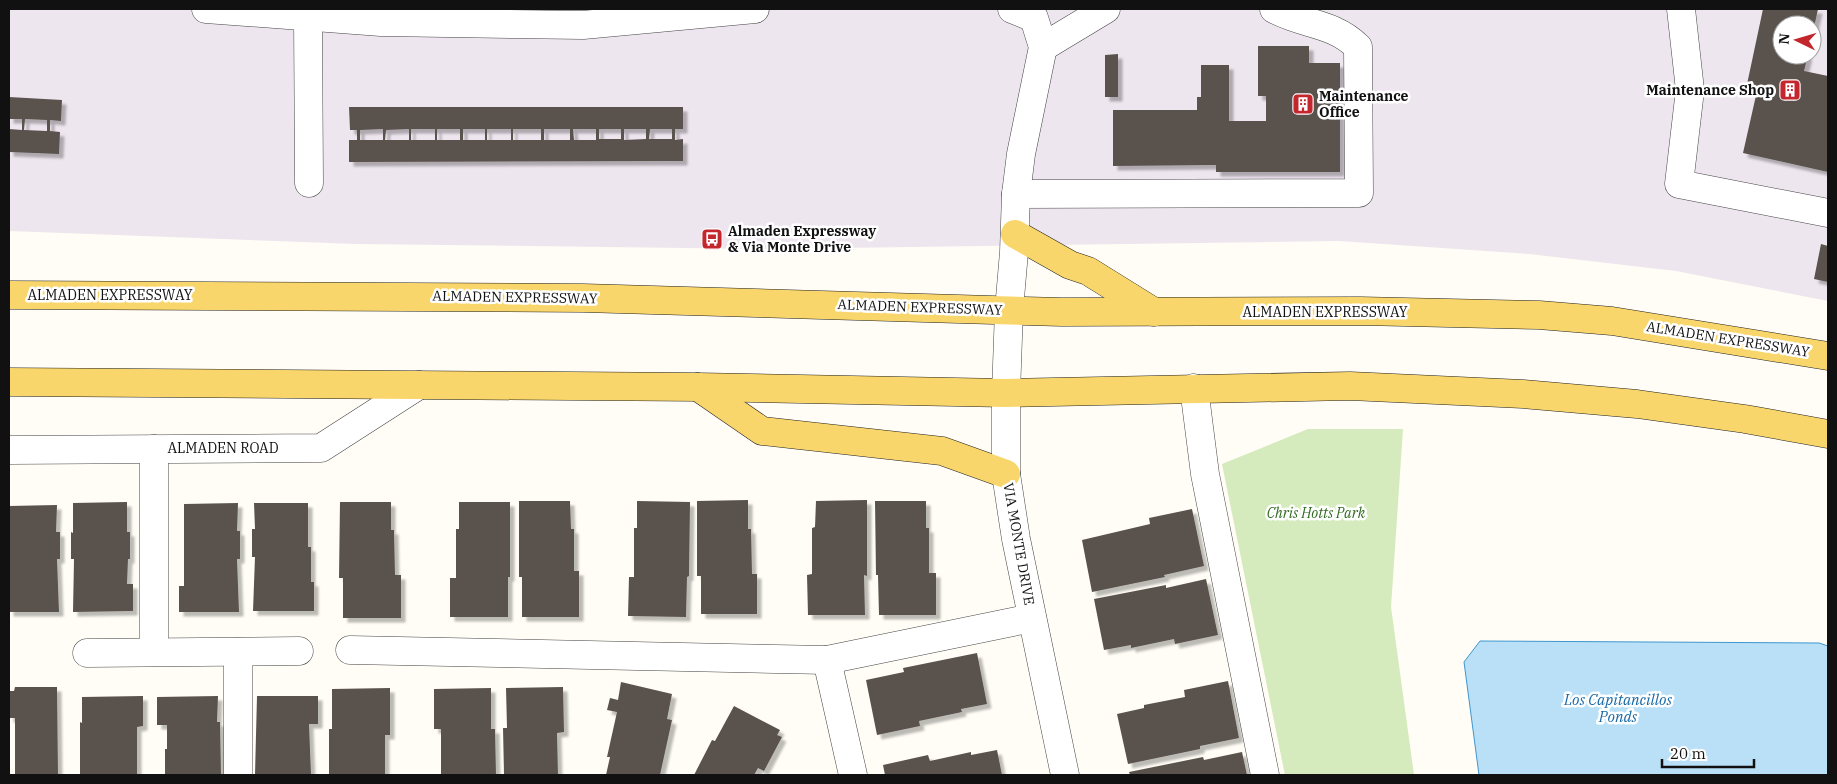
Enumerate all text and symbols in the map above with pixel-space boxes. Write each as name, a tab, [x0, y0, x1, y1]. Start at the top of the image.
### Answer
north arrow	[1772, 15, 1822, 65]
text: N	[1775, 33, 1793, 45]
building icon: Maintenance Shop	[1778, 78, 1802, 102]
place label: Maintenance Shop	[1646, 81, 1774, 99]
place label: Maintenance Office	[1319, 87, 1409, 121]
building icon: Maintenance Office	[1291, 92, 1315, 116]
place label: Almaden Expressway & Via Monte Drive	[728, 222, 876, 256]
bus stop icon: Almaden Expressway & Via Monte Drive	[700, 227, 724, 251]
street label: ALMADEN EXPRESSWAY	[27, 286, 193, 304]
street label: ALMADEN EXPRESSWAY	[432, 287, 598, 307]
street label: ALMADEN EXPRESSWAY	[837, 295, 1003, 319]
street label: ALMADEN EXPRESSWAY	[1242, 303, 1408, 321]
street label: ALMADEN EXPRESSWAY	[1645, 317, 1811, 361]
street label: ALMADEN ROAD	[167, 439, 279, 457]
street label: VIA MONTE DRIVE	[999, 481, 1039, 607]
park label: Chris Hotts Park	[1267, 504, 1366, 522]
water label: Los Capitancillos Ponds	[1563, 690, 1672, 726]
scale bar	[1662, 736, 1754, 768]
text: 20 m	[1670, 744, 1706, 763]

